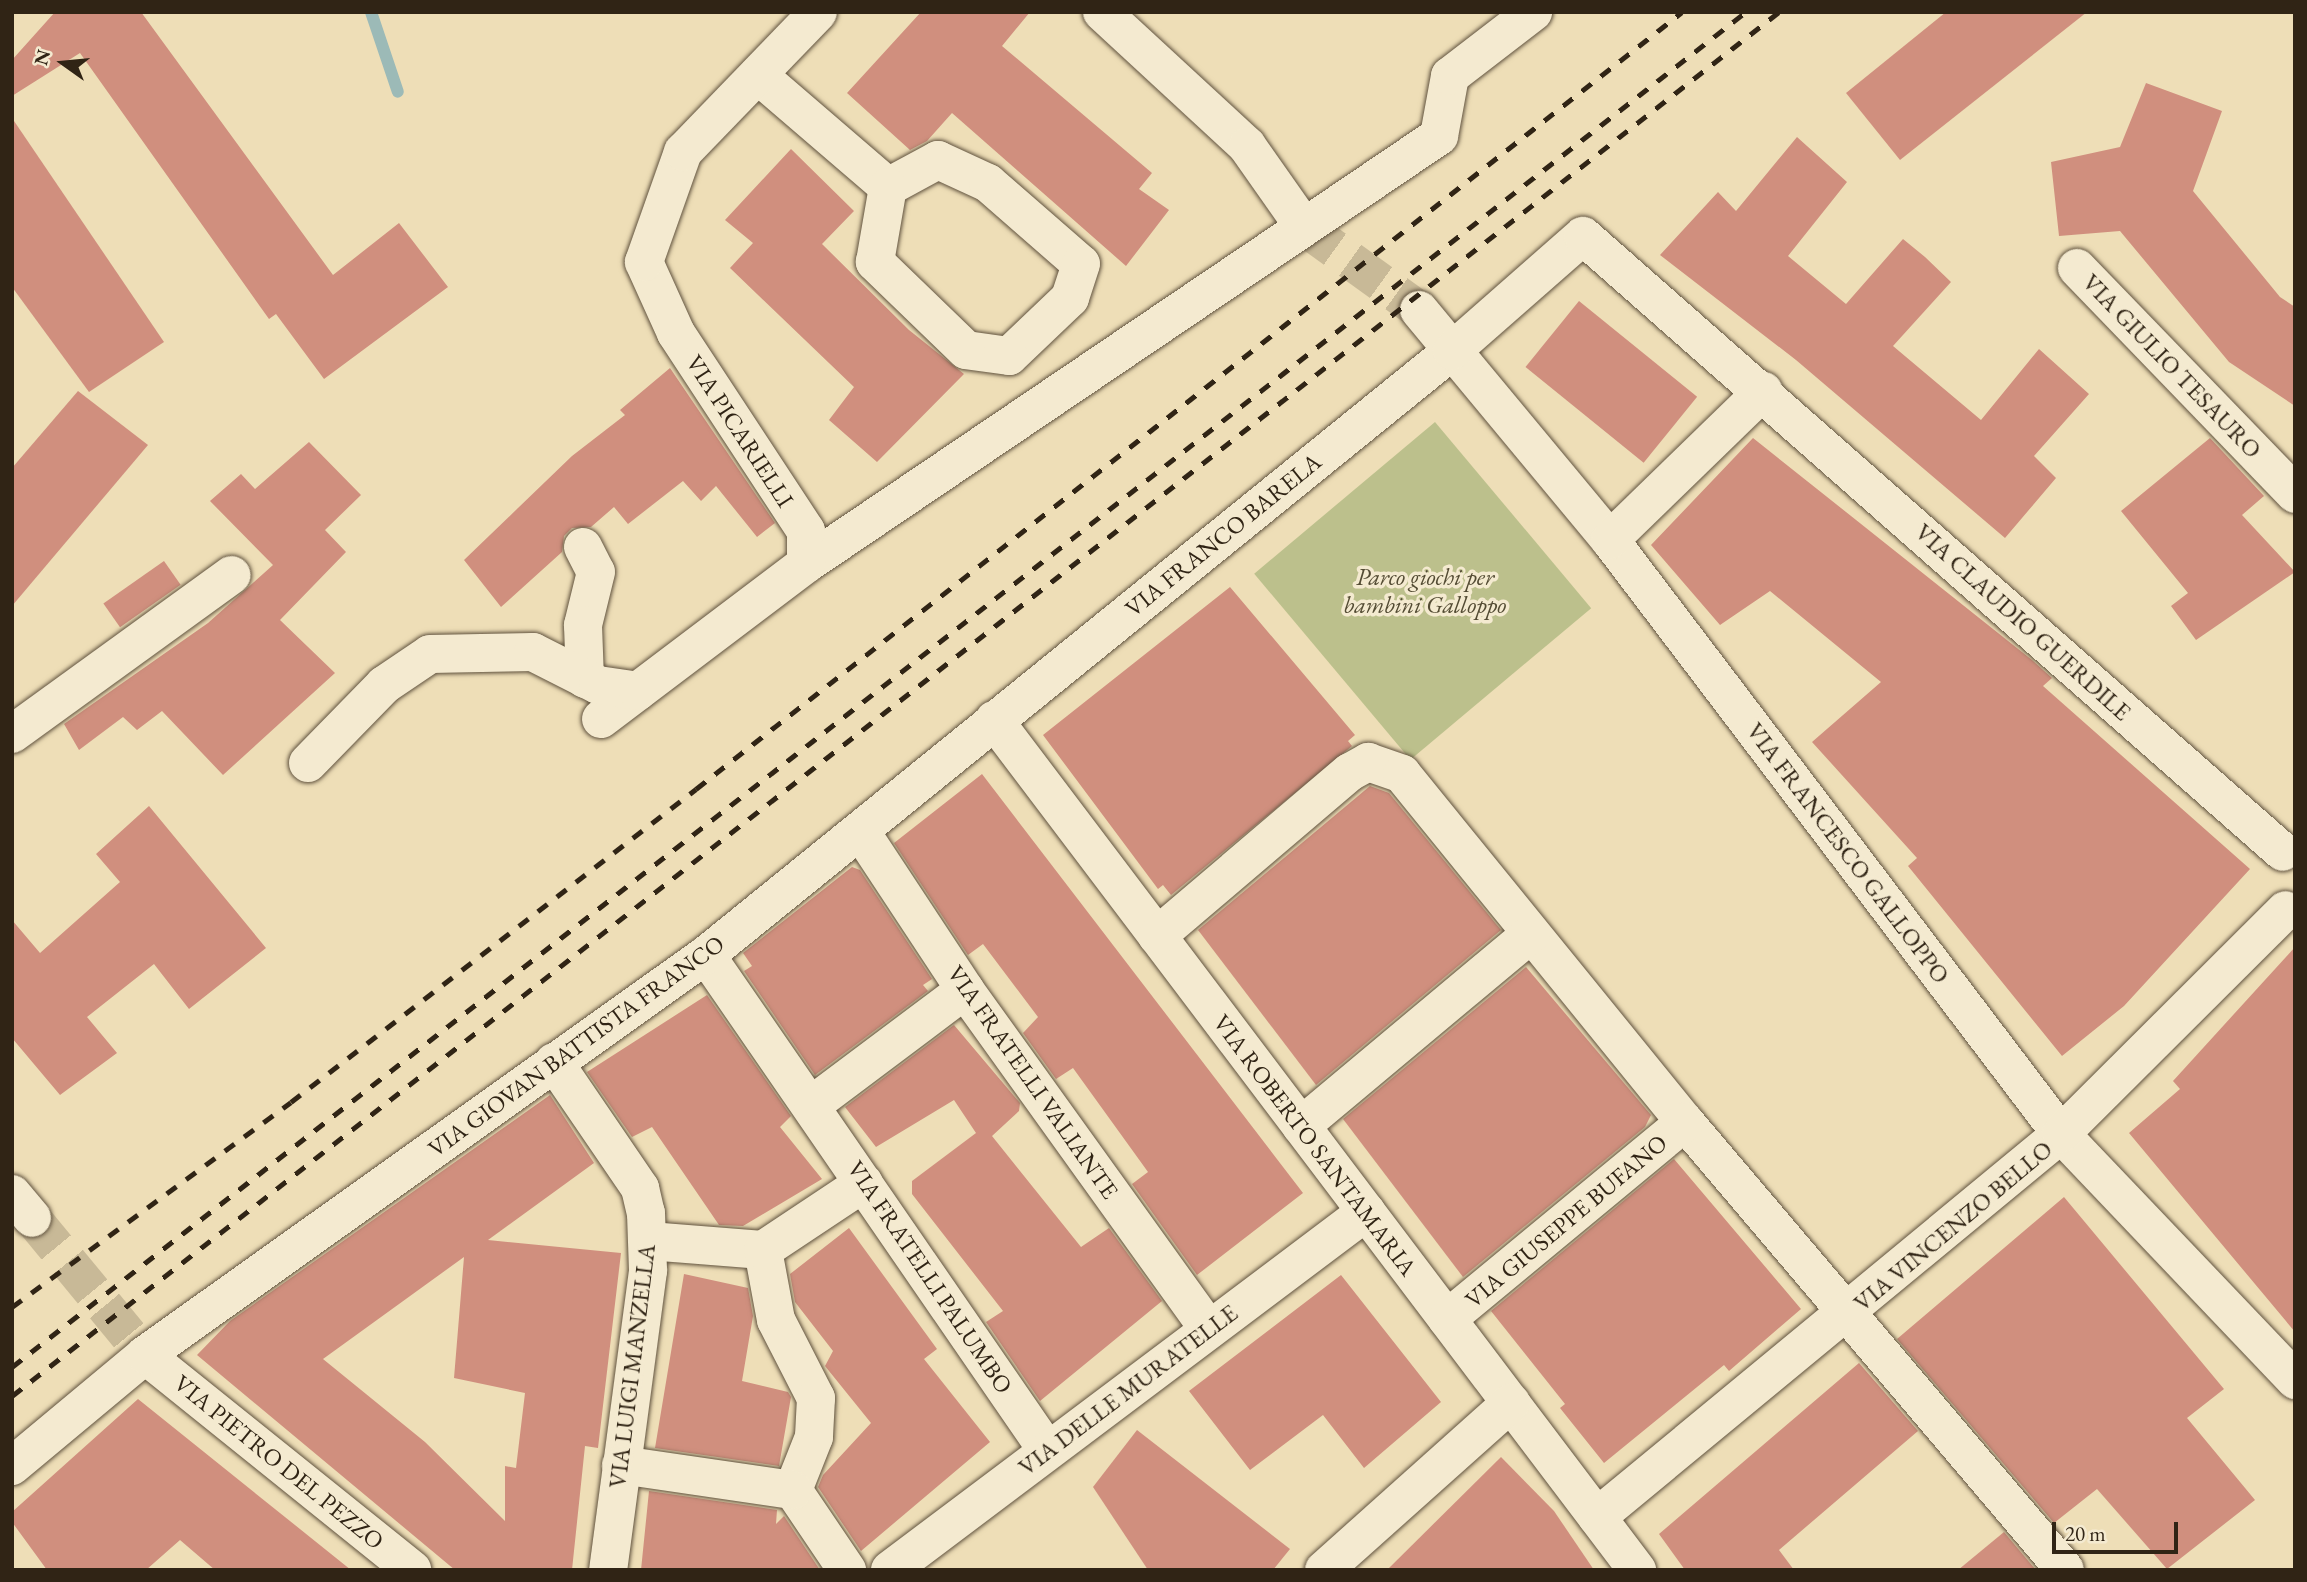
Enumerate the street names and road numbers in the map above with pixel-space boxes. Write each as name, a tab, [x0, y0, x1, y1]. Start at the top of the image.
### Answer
street label: VIA GIULIO TESAURO	[2077, 268, 2267, 464]
street label: VIA PICARIELLI	[680, 349, 800, 513]
street label: VIA FRANCO BARELA	[1119, 447, 1327, 623]
street label: VIA CLAUDIO GUERDILE	[1909, 518, 2137, 726]
street label: VIA FRANCESCO GALLOPPO	[1741, 717, 1955, 989]
street label: VIA GIOVAN BATTISTA FRANCO	[422, 929, 730, 1163]
street label: VIA FRATELLI VALIANTE	[941, 960, 1125, 1204]
street label: VIA ROBERTO SANTAMARIA	[1207, 1009, 1423, 1281]
street label: VIA GIUSEPPE BUFANO	[1459, 1128, 1673, 1314]
street label: VIA VINCENZO BELLO	[1848, 1135, 2058, 1317]
street label: VIA FRATELLI PALUMBO	[841, 1155, 1019, 1399]
street label: VIA LUIGI MANZELLA	[603, 1242, 661, 1490]
street label: VIA DELLE MURATELLE	[1013, 1298, 1243, 1482]
street label: VIA PIETRO DEL PEZZO	[168, 1369, 390, 1555]

